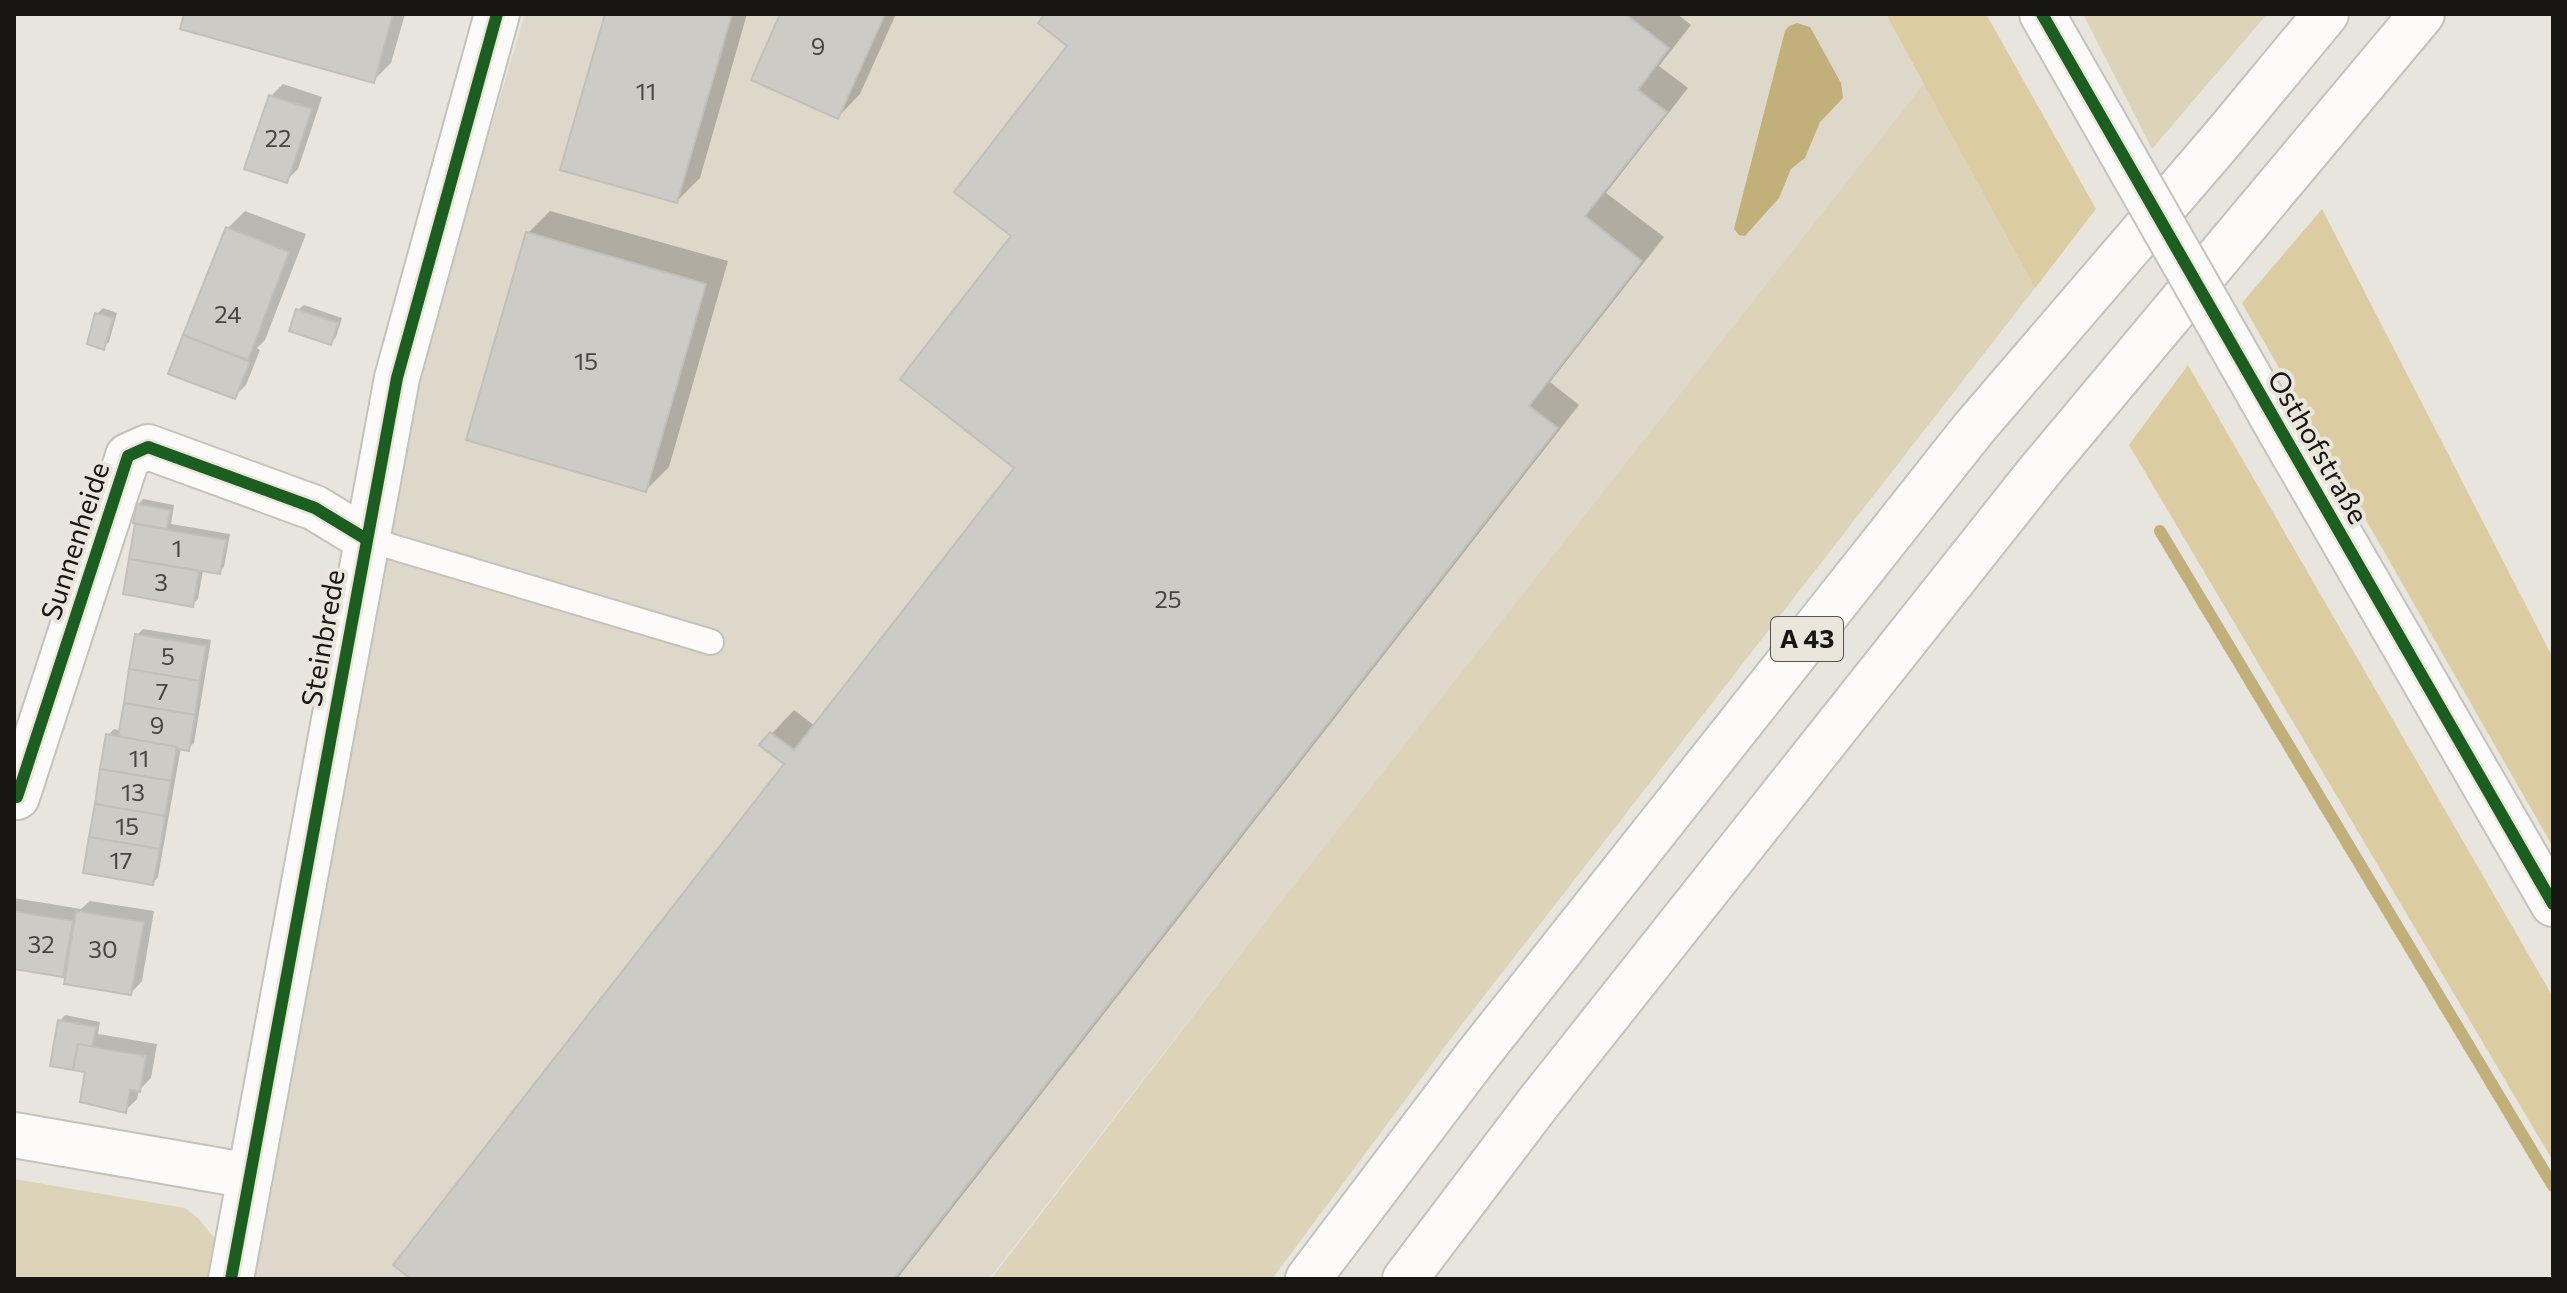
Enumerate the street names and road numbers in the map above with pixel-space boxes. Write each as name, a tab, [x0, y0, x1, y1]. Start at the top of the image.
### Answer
street label: Osthofstraße	[2261, 364, 2377, 529]
street label: Sunnenheide	[33, 457, 116, 624]
street label: Steinbrede	[293, 567, 351, 709]
road number: A 43	[1771, 617, 1843, 661]

